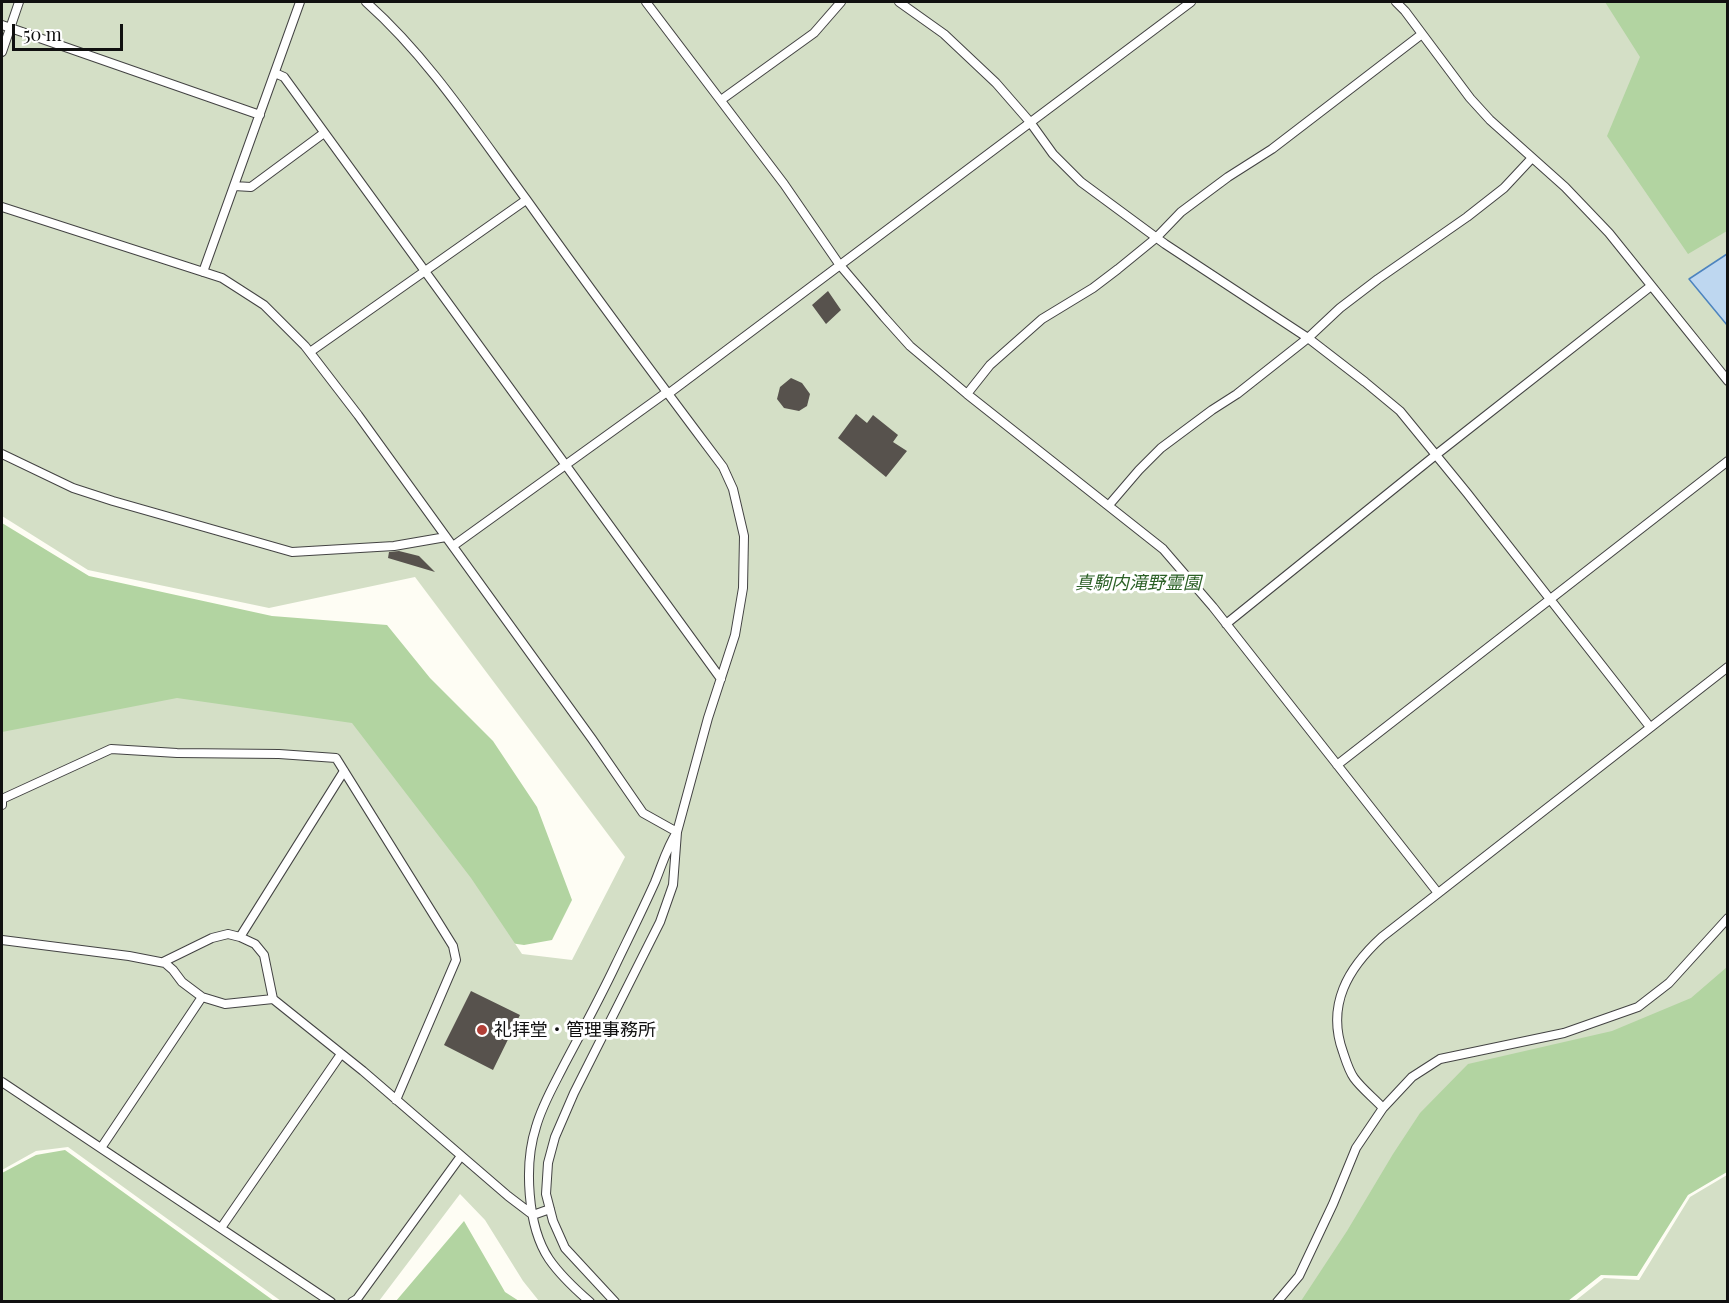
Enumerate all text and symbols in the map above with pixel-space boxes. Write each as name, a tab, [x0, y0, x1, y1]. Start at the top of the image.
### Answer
scale bar	[15, 12, 126, 50]
text: 50 m	[23, 22, 62, 46]
park label: 真駒内滝野霊園	[1075, 572, 1201, 594]
place label: 礼拝堂・管理事務所	[494, 1019, 656, 1041]
marker: 礼拝堂・管理事務所	[475, 1023, 489, 1037]

